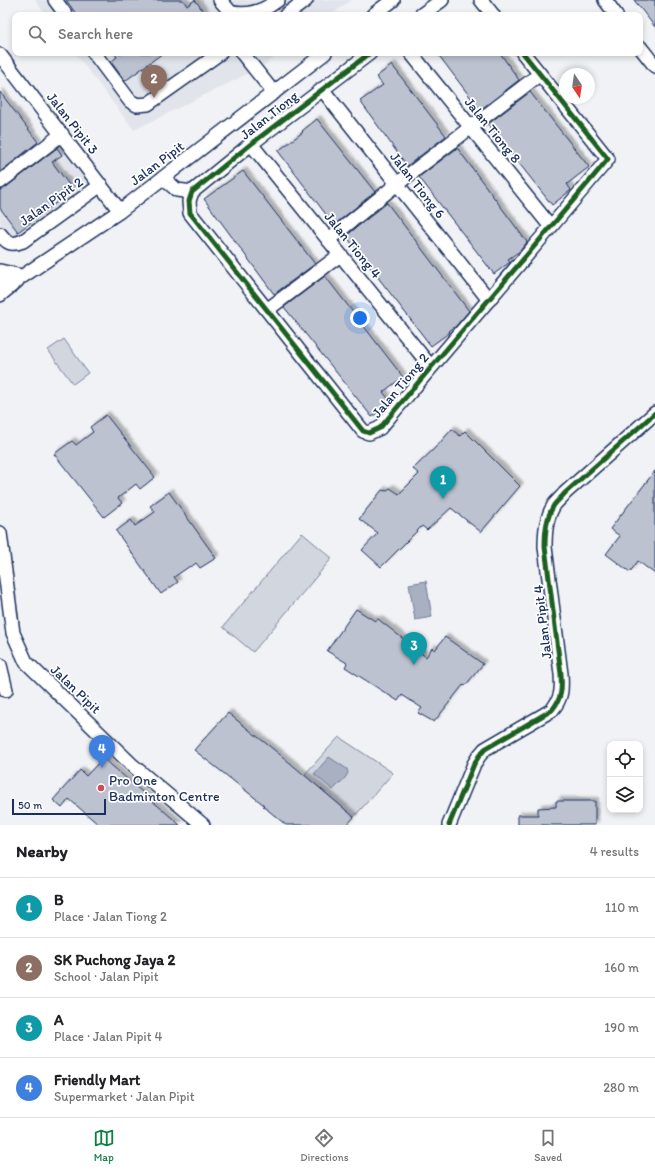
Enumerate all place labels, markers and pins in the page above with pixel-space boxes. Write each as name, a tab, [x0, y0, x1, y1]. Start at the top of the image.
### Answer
pin: 2	[141, 65, 167, 98]
pin: 1	[430, 466, 456, 499]
pin: 3	[401, 632, 427, 665]
pin: 4	[89, 735, 115, 768]
place label: Pro One Badminton Centre	[109, 772, 220, 805]
marker: Pro One Badminton Centre	[96, 783, 106, 793]

